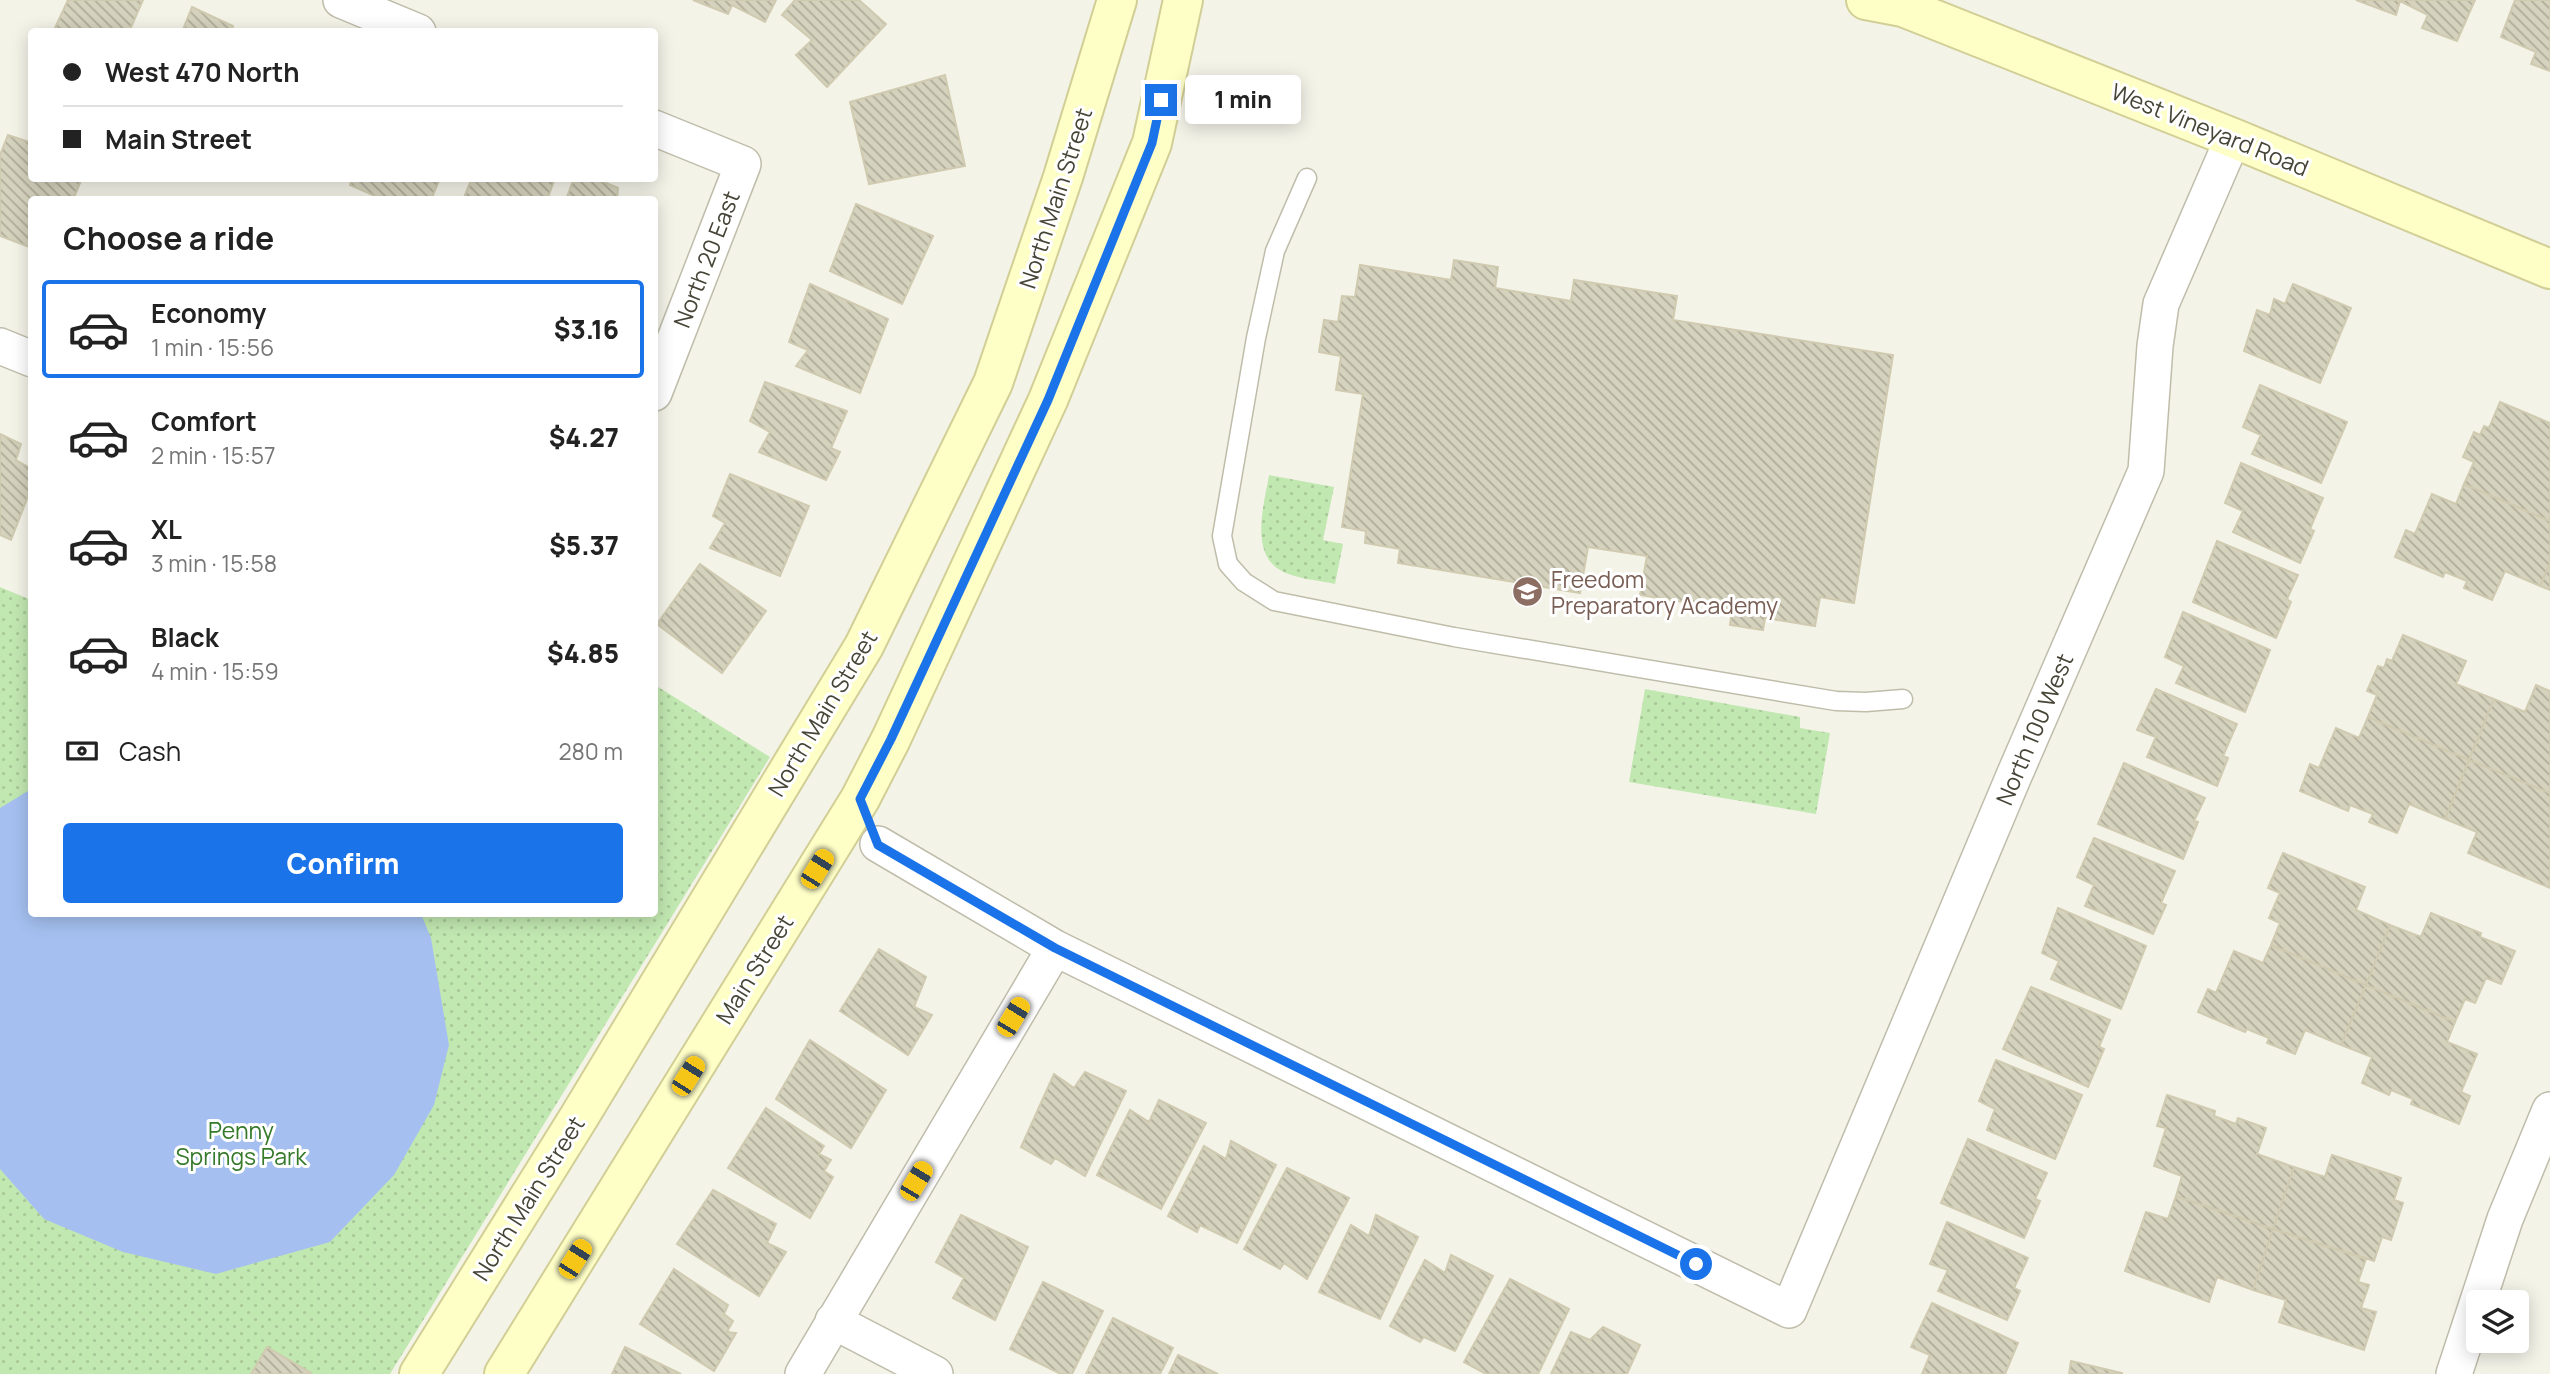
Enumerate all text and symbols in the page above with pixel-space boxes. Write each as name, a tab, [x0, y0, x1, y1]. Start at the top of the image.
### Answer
text: West 470 North	[105, 54, 300, 90]
street label: West Vineyard Road	[2107, 75, 2313, 183]
callout: 1 min	[1186, 76, 1301, 124]
text: 1 min	[1214, 83, 1272, 115]
route end	[1145, 84, 1177, 116]
street label: North Main Street	[1011, 103, 1099, 293]
text: Main Street	[105, 121, 252, 157]
street label: North 20 East	[665, 186, 747, 332]
text: Choose a ride	[63, 216, 274, 260]
text: Economy	[151, 295, 266, 331]
icon: car	[67, 298, 130, 361]
text: $3.16	[554, 311, 619, 347]
text: 1 min · 15:56	[151, 331, 274, 363]
text: Comfort	[151, 403, 257, 439]
icon: car	[67, 406, 130, 469]
text: $4.27	[549, 419, 619, 455]
text: 2 min · 15:57	[151, 439, 276, 471]
text: XL	[151, 511, 182, 547]
icon: car	[67, 514, 130, 577]
text: $5.37	[549, 527, 619, 563]
text: 3 min · 15:58	[151, 547, 277, 579]
place label: Freedom Preparatory Academy	[1551, 563, 1778, 621]
school or university icon: Freedom Preparatory Academy	[1511, 575, 1545, 609]
text: Black	[151, 619, 219, 655]
icon: car	[67, 622, 130, 685]
street label: North Main Street	[760, 624, 884, 802]
text: $4.85	[547, 635, 619, 671]
street label: North 100 West	[1988, 648, 2080, 810]
text: 4 min · 15:59	[151, 655, 279, 687]
icon: cash	[63, 732, 101, 770]
text: Cash	[119, 733, 181, 769]
text: 280 m	[558, 735, 623, 767]
button: Confirm	[63, 823, 623, 903]
car	[797, 846, 838, 892]
street label: Main Street	[708, 908, 800, 1030]
car	[994, 994, 1033, 1040]
car	[668, 1053, 709, 1099]
street label: North Main Street	[465, 1110, 591, 1286]
park label: Penny Springs Park	[175, 1114, 307, 1172]
car	[897, 1158, 936, 1204]
car	[555, 1236, 596, 1282]
route start	[1680, 1248, 1712, 1280]
map controls	[2466, 1290, 2529, 1353]
button: layers	[2466, 1290, 2529, 1353]

